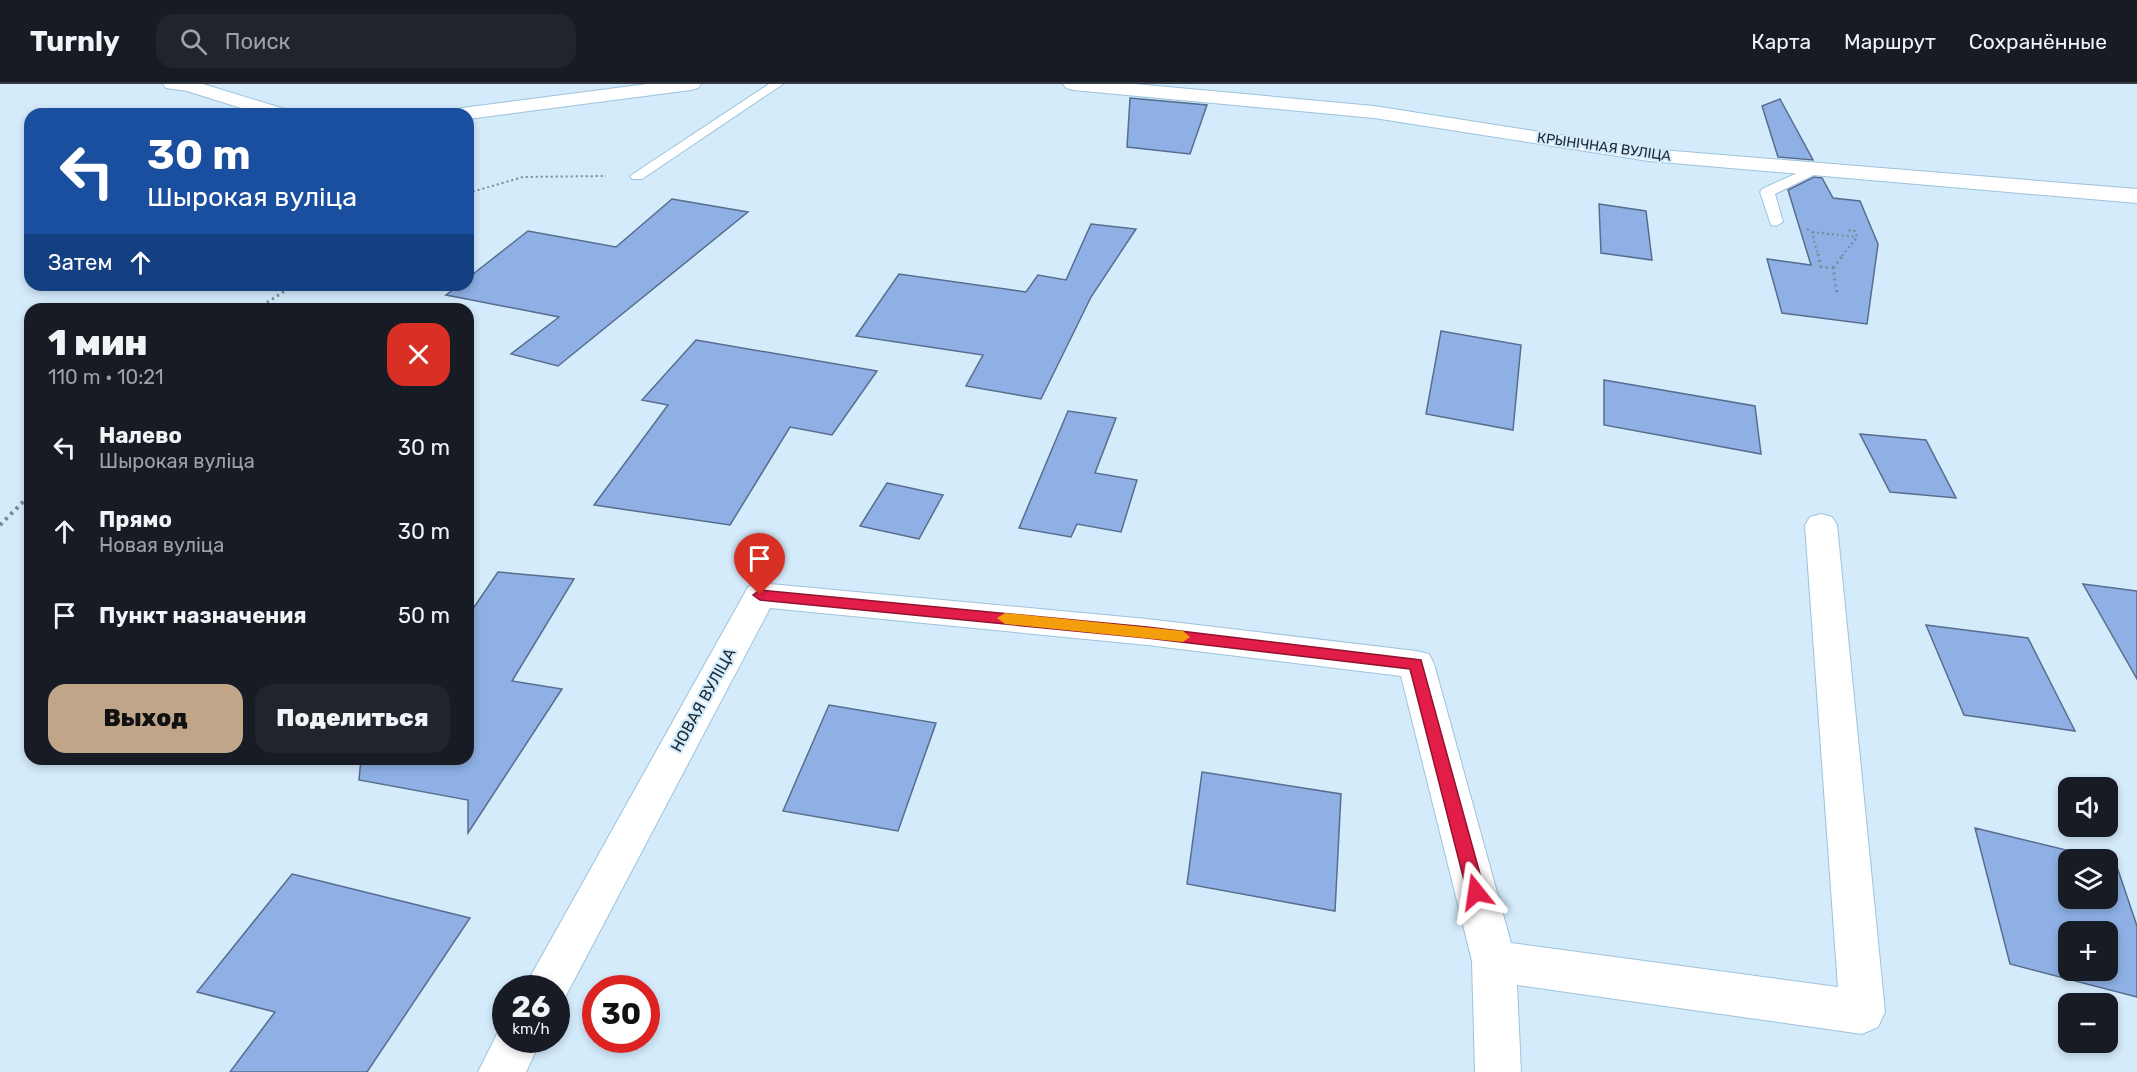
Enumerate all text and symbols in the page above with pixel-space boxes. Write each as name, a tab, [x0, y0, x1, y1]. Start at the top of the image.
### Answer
search box	[156, 14, 576, 68]
text: Turnly	[30, 25, 120, 58]
icon: search	[177, 25, 210, 58]
text: Поиск	[225, 28, 290, 55]
text: Карта	[1751, 29, 1811, 54]
text: Маршрут	[1844, 29, 1936, 54]
text: Сохранённые	[1969, 29, 2107, 54]
street label: КРЫНІЧНАЯ ВУЛІЦА	[1536, 129, 1673, 165]
text: 30 m	[147, 130, 251, 180]
icon: left	[48, 132, 126, 210]
text: Шырокая вуліца	[147, 181, 357, 213]
icon: ahead	[124, 246, 157, 279]
text: Затем	[48, 249, 112, 276]
text: 1 мин	[48, 321, 148, 364]
button: close	[387, 323, 450, 386]
text: 110 m · 10:21	[48, 365, 164, 389]
text: Налево	[99, 422, 182, 449]
icon: left	[48, 431, 81, 464]
text: 30 m	[398, 434, 450, 461]
text: Шырокая вуліца	[99, 449, 255, 473]
text: Прямо	[99, 506, 172, 533]
icon: ahead	[48, 515, 81, 548]
text: 30 m	[398, 518, 450, 545]
text: Новая вуліца	[99, 533, 224, 557]
pin	[734, 533, 785, 595]
icon: arrive	[743, 542, 776, 575]
icon: arrive	[48, 599, 81, 632]
text: Пункт назначения	[99, 602, 307, 629]
text: 50 m	[398, 602, 450, 629]
street label: НОВАЯ ВУЛІЦА	[667, 644, 740, 755]
button: Выход	[48, 684, 243, 753]
button: Поделиться	[255, 684, 450, 753]
map controls	[2058, 777, 2118, 1053]
button: sound	[2058, 777, 2118, 837]
button: layers	[2058, 849, 2118, 909]
position arrow	[1444, 860, 1508, 924]
button: +	[2058, 921, 2118, 981]
speed limit sign: 30	[582, 975, 660, 1053]
text: 26	[511, 989, 551, 1025]
button: −	[2058, 993, 2118, 1053]
text: km/h	[512, 1020, 550, 1038]

